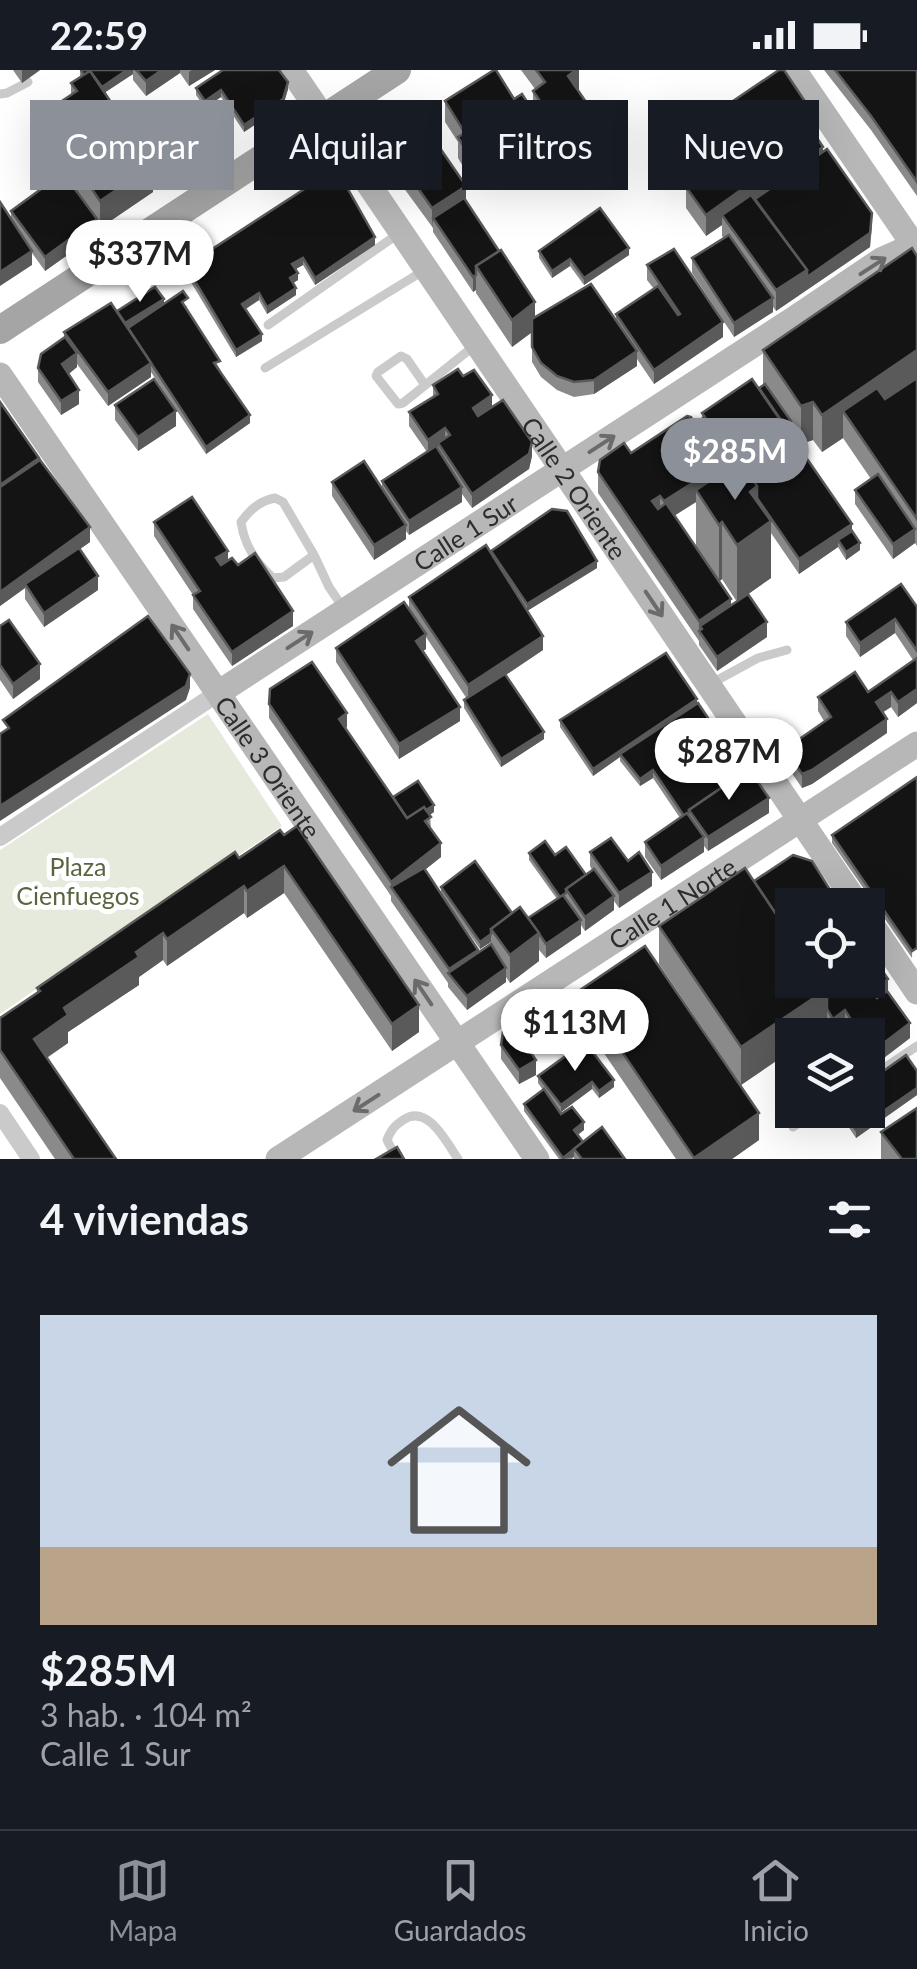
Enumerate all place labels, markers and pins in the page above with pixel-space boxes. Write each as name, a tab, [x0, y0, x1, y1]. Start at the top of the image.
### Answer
pin: $337M	[70, 220, 210, 305]
pin: $285M	[665, 418, 805, 503]
pin: $287M	[659, 718, 799, 803]
pin: $113M	[505, 989, 645, 1074]

